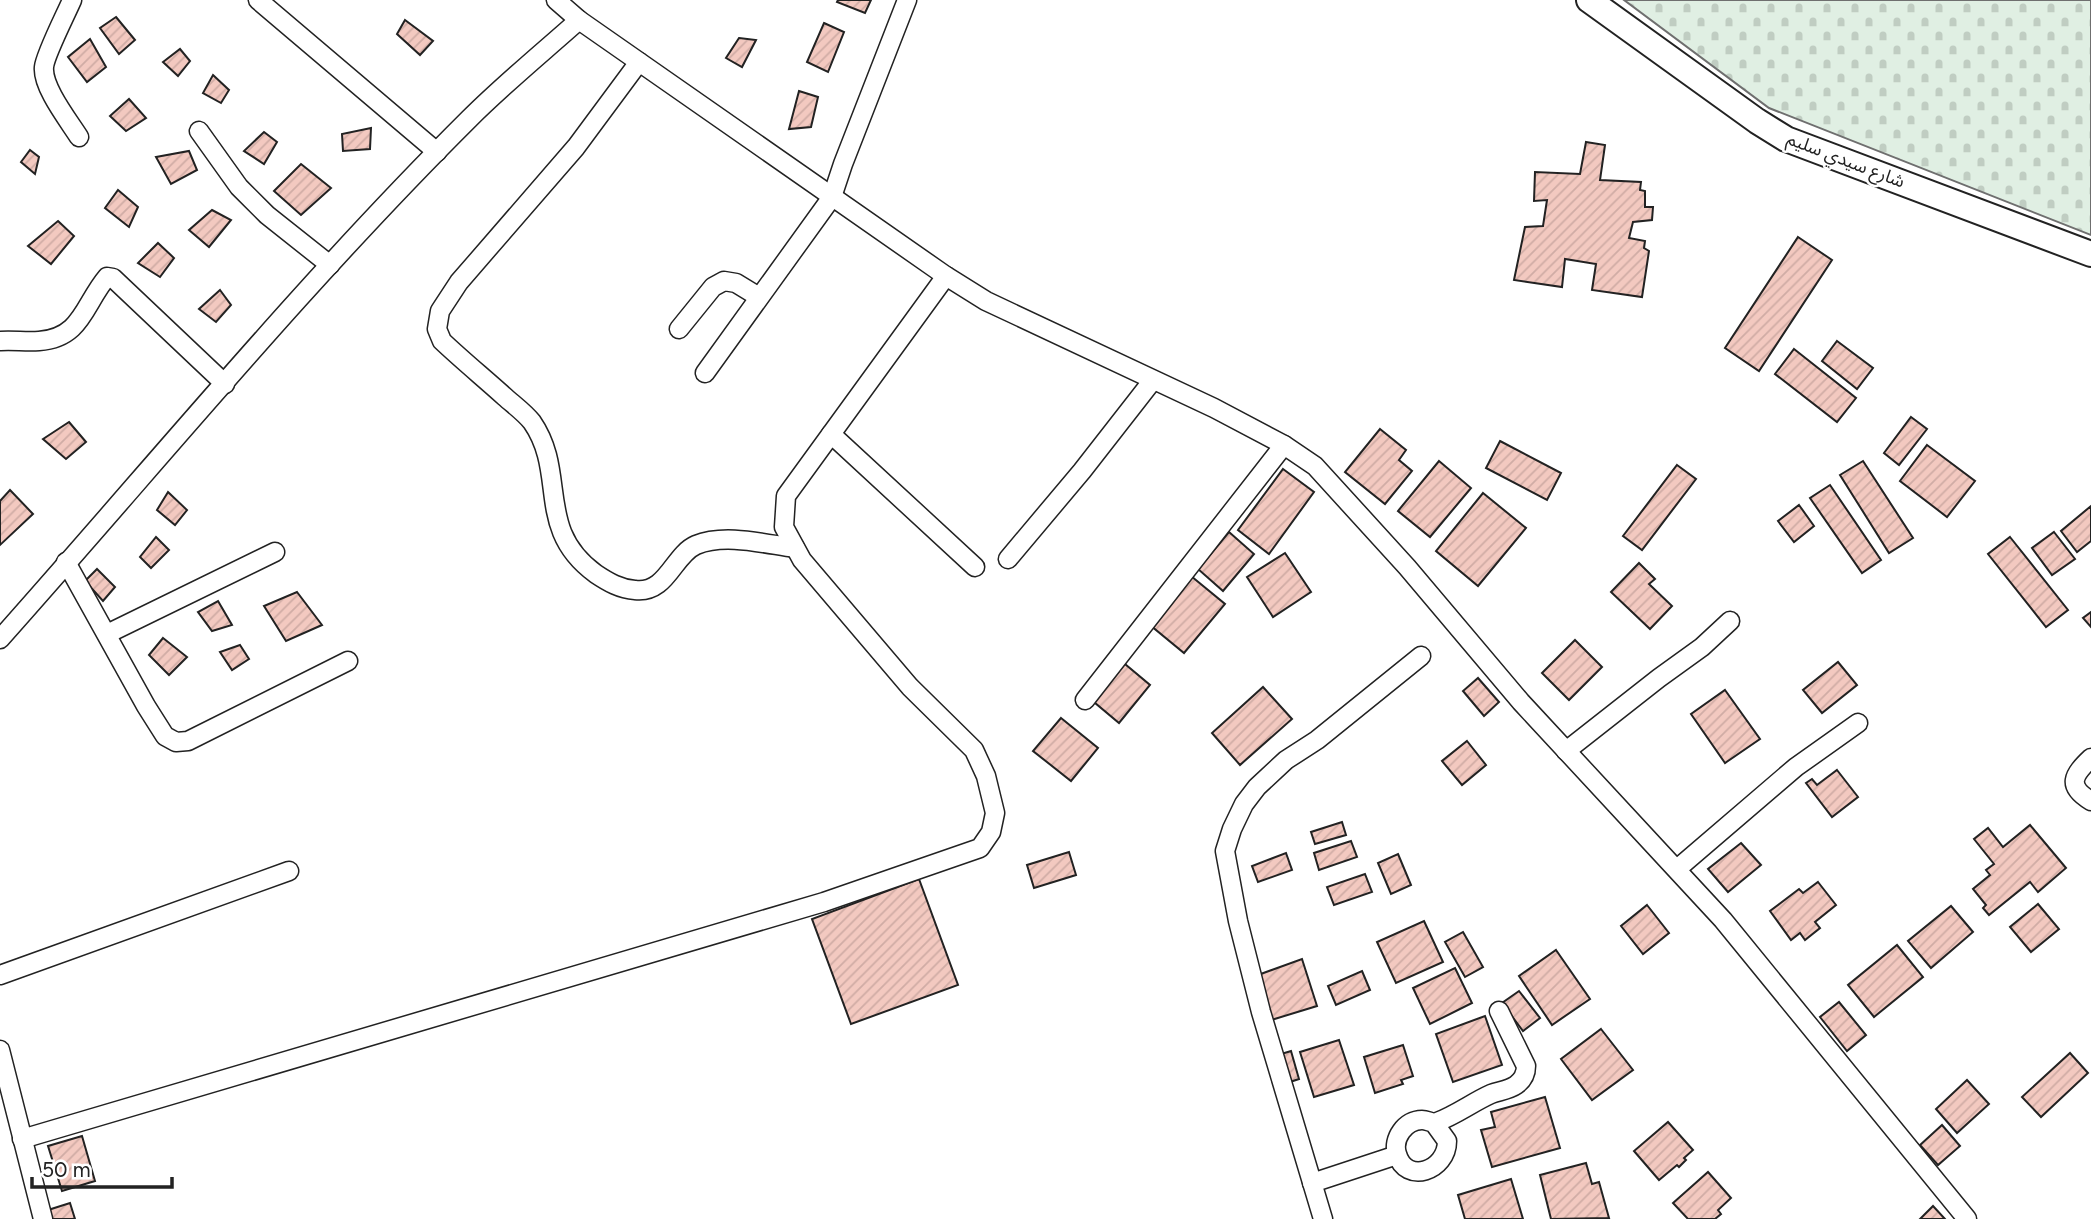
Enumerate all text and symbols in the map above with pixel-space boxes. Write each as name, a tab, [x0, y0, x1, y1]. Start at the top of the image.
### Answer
street label: شارع سيدي سليم	[1783, 127, 1908, 195]
scale bar	[32, 1146, 172, 1190]
text: 50 m	[42, 1157, 91, 1182]

